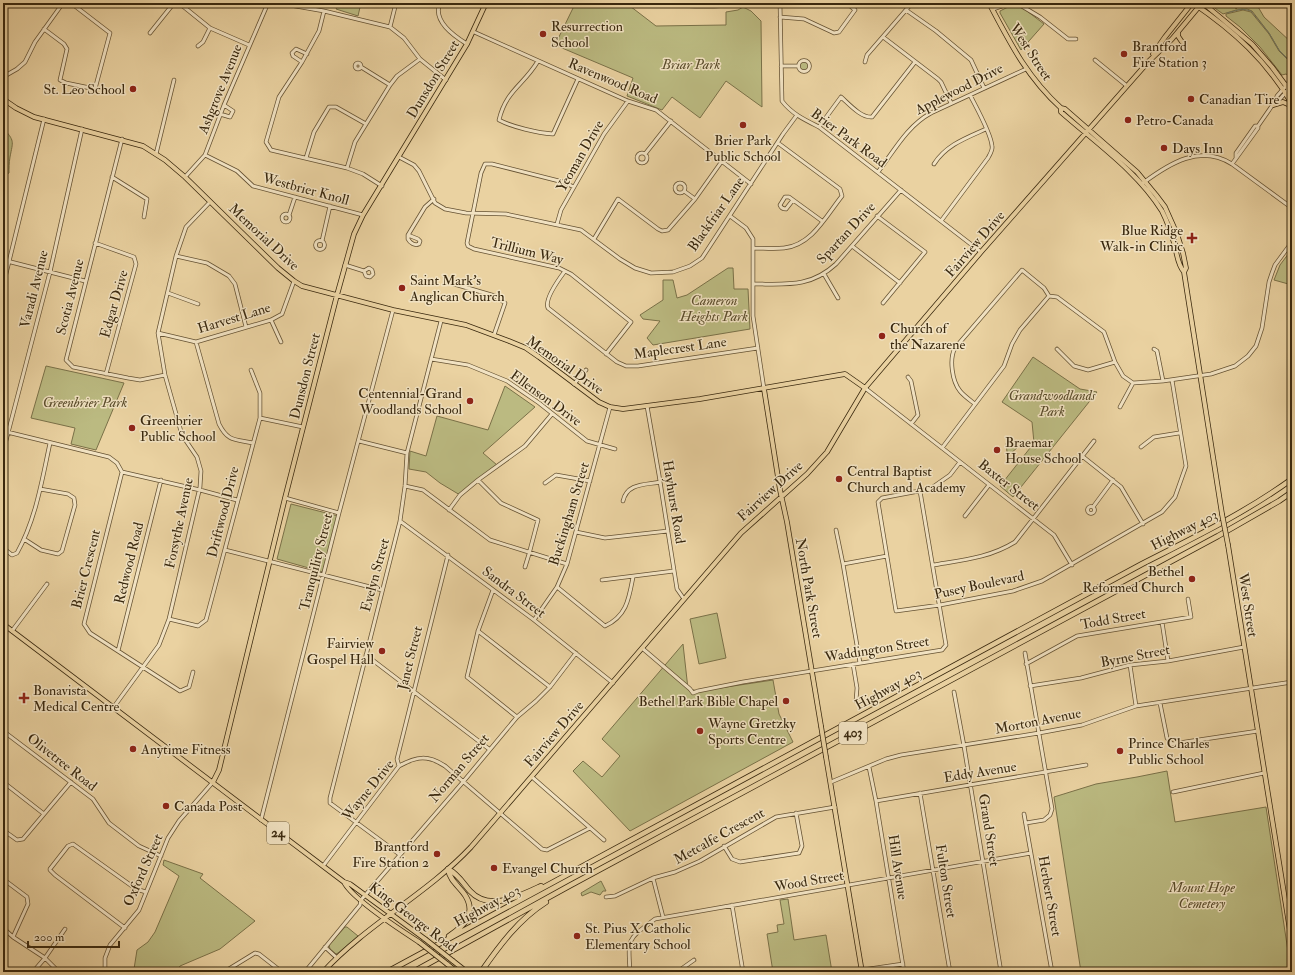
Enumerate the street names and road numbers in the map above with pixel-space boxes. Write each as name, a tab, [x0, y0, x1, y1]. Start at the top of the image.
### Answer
street label: West Street	[1006, 19, 1056, 84]
street label: Dunsdon Street	[403, 36, 463, 121]
street label: Ashgrove Avenue	[194, 42, 246, 137]
street label: Ravenwood Road	[566, 55, 660, 108]
street label: Applewood Drive	[911, 60, 1006, 120]
street label: Brier Park Road	[808, 105, 890, 171]
street label: Yeoman Drive	[553, 117, 607, 195]
street label: Westbrier Knoll	[260, 169, 351, 209]
street label: Blackfriar Lane	[684, 173, 748, 255]
street label: Spartan Drive	[813, 198, 880, 268]
street label: Memorial Drive	[225, 200, 303, 274]
street label: Fairview Drive	[942, 207, 1009, 281]
street label: Trillium Way	[489, 234, 566, 269]
street label: Varadi Avenue	[16, 248, 52, 330]
street label: Scotia Avenue	[52, 257, 88, 337]
street label: Edgar Drive	[96, 268, 132, 340]
street label: Harvest Lane	[195, 299, 273, 337]
street label: Dunsdon Street	[286, 331, 324, 421]
street label: Memorial Drive	[523, 332, 607, 398]
street label: Maplecrest Lane	[633, 333, 728, 364]
street label: Ellenson Drive	[507, 366, 585, 430]
street label: Baxter Street	[975, 456, 1044, 515]
street label: Fairview Drive	[734, 457, 806, 525]
street label: Hayhurst Road	[658, 459, 689, 545]
street label: Buckingham Street	[545, 460, 593, 568]
street label: Driftwood Drive	[203, 465, 243, 559]
street label: Forsythe Avenue	[161, 476, 198, 570]
street label: Highway 403	[1148, 506, 1221, 555]
street label: Tranquility Street	[296, 511, 337, 613]
street label: Redwood Road	[111, 520, 147, 606]
street label: Brier Crescent	[68, 527, 104, 610]
street label: Evelyn Street	[357, 536, 394, 614]
street label: North Park Street	[792, 537, 826, 640]
street label: Sandra Street	[479, 563, 550, 622]
street label: Pusey Boulevard	[932, 567, 1026, 604]
street label: West Street	[1234, 571, 1262, 639]
street label: Todd Street	[1079, 605, 1147, 633]
street label: Janet Street	[394, 624, 426, 693]
street label: Waddington Street	[823, 632, 931, 666]
street label: Byrne Street	[1099, 641, 1172, 672]
street label: Highway 403	[852, 664, 925, 714]
street label: Fairview Drive	[521, 697, 588, 771]
street label: Morton Avenue	[994, 704, 1083, 738]
road number: 403	[839, 722, 867, 744]
street label: Olivetree Road	[24, 729, 100, 795]
street label: Norman Street	[425, 730, 493, 806]
street label: Wayne Drive	[338, 756, 398, 825]
street label: Eddy Avenue	[942, 758, 1018, 787]
street label: Grand Street	[975, 792, 1003, 868]
street label: Metcalfe Crescent	[671, 804, 768, 868]
road number: 24	[267, 822, 289, 844]
street label: Oxford Street	[119, 831, 167, 909]
street label: Hill Avenue	[884, 833, 912, 901]
street label: Fulton Street	[932, 843, 960, 919]
street label: Herbert Street	[1035, 854, 1066, 938]
street label: Wood Street	[772, 866, 845, 896]
street label: King George Road	[366, 879, 460, 955]
street label: Highway 403	[451, 881, 524, 931]

